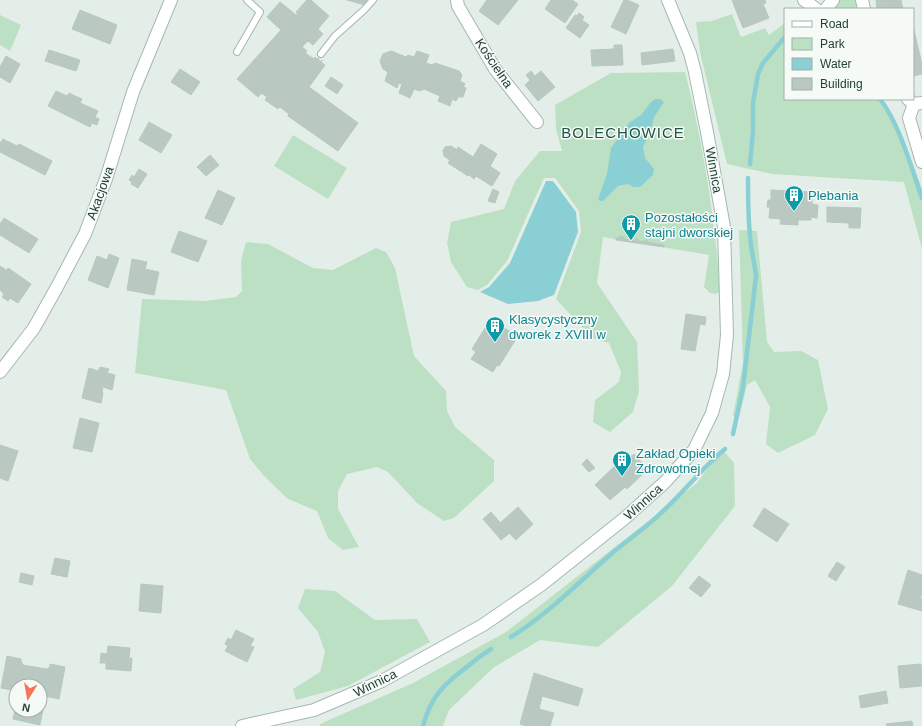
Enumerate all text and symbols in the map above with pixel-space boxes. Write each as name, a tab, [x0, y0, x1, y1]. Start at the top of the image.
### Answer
legend	[784, 8, 914, 100]
text: Road	[820, 17, 849, 31]
street label: Kościelna	[472, 35, 516, 91]
text: Park	[820, 37, 846, 51]
text: Water	[820, 57, 852, 71]
text: Building	[820, 77, 863, 91]
district label: BOLECHOWICE	[561, 124, 685, 141]
street label: Winnica	[703, 146, 726, 195]
street label: Akacjowa	[83, 164, 117, 222]
building icon: Plebania	[783, 184, 805, 212]
place label: Plebania	[808, 188, 859, 203]
place label: Pozostałości stajni dworskiej	[645, 210, 733, 240]
building icon: Pozostałości stajni dworskiej	[620, 213, 642, 241]
place label: Klasycystyczny dworek z XVIII w	[509, 312, 606, 342]
building icon: Klasycystyczny dworek z XVIII w	[484, 315, 506, 343]
place label: Zakład Opieki Zdrowotnej	[636, 446, 716, 476]
building icon: Zakład Opieki Zdrowotnej	[611, 449, 633, 477]
street label: Winnica	[621, 480, 666, 523]
street label: Winnica	[351, 666, 400, 700]
north arrow	[8, 678, 48, 718]
text: N	[21, 701, 31, 714]

